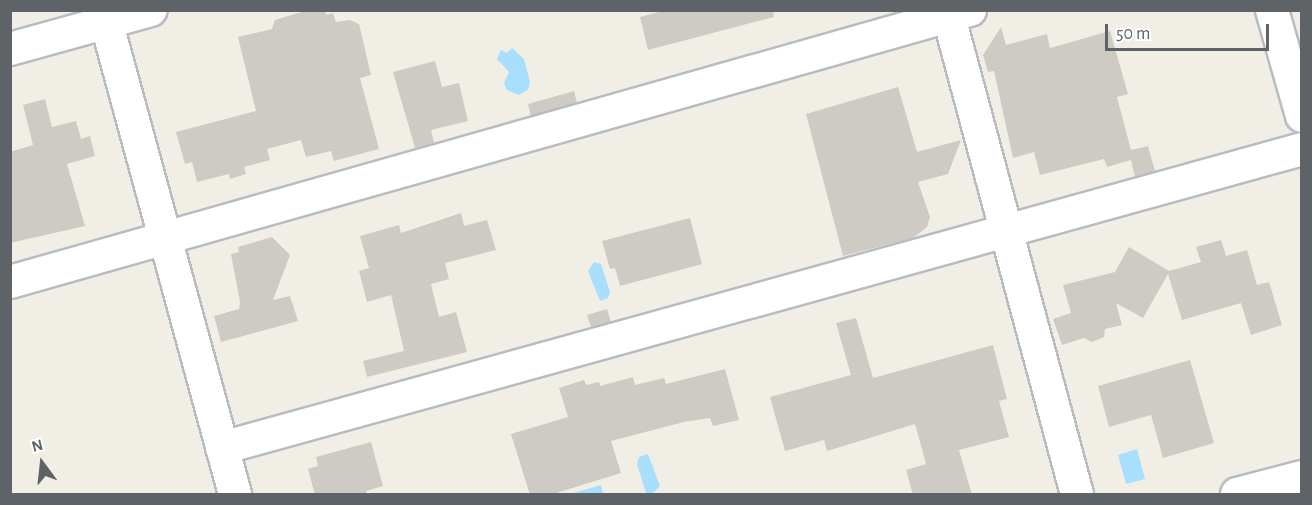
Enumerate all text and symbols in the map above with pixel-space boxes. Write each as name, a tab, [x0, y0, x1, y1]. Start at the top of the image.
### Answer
scale bar	[1108, 12, 1272, 50]
text: 50 m	[1116, 25, 1150, 43]
north arrow	[12, 433, 72, 493]
text: N	[30, 436, 45, 455]

